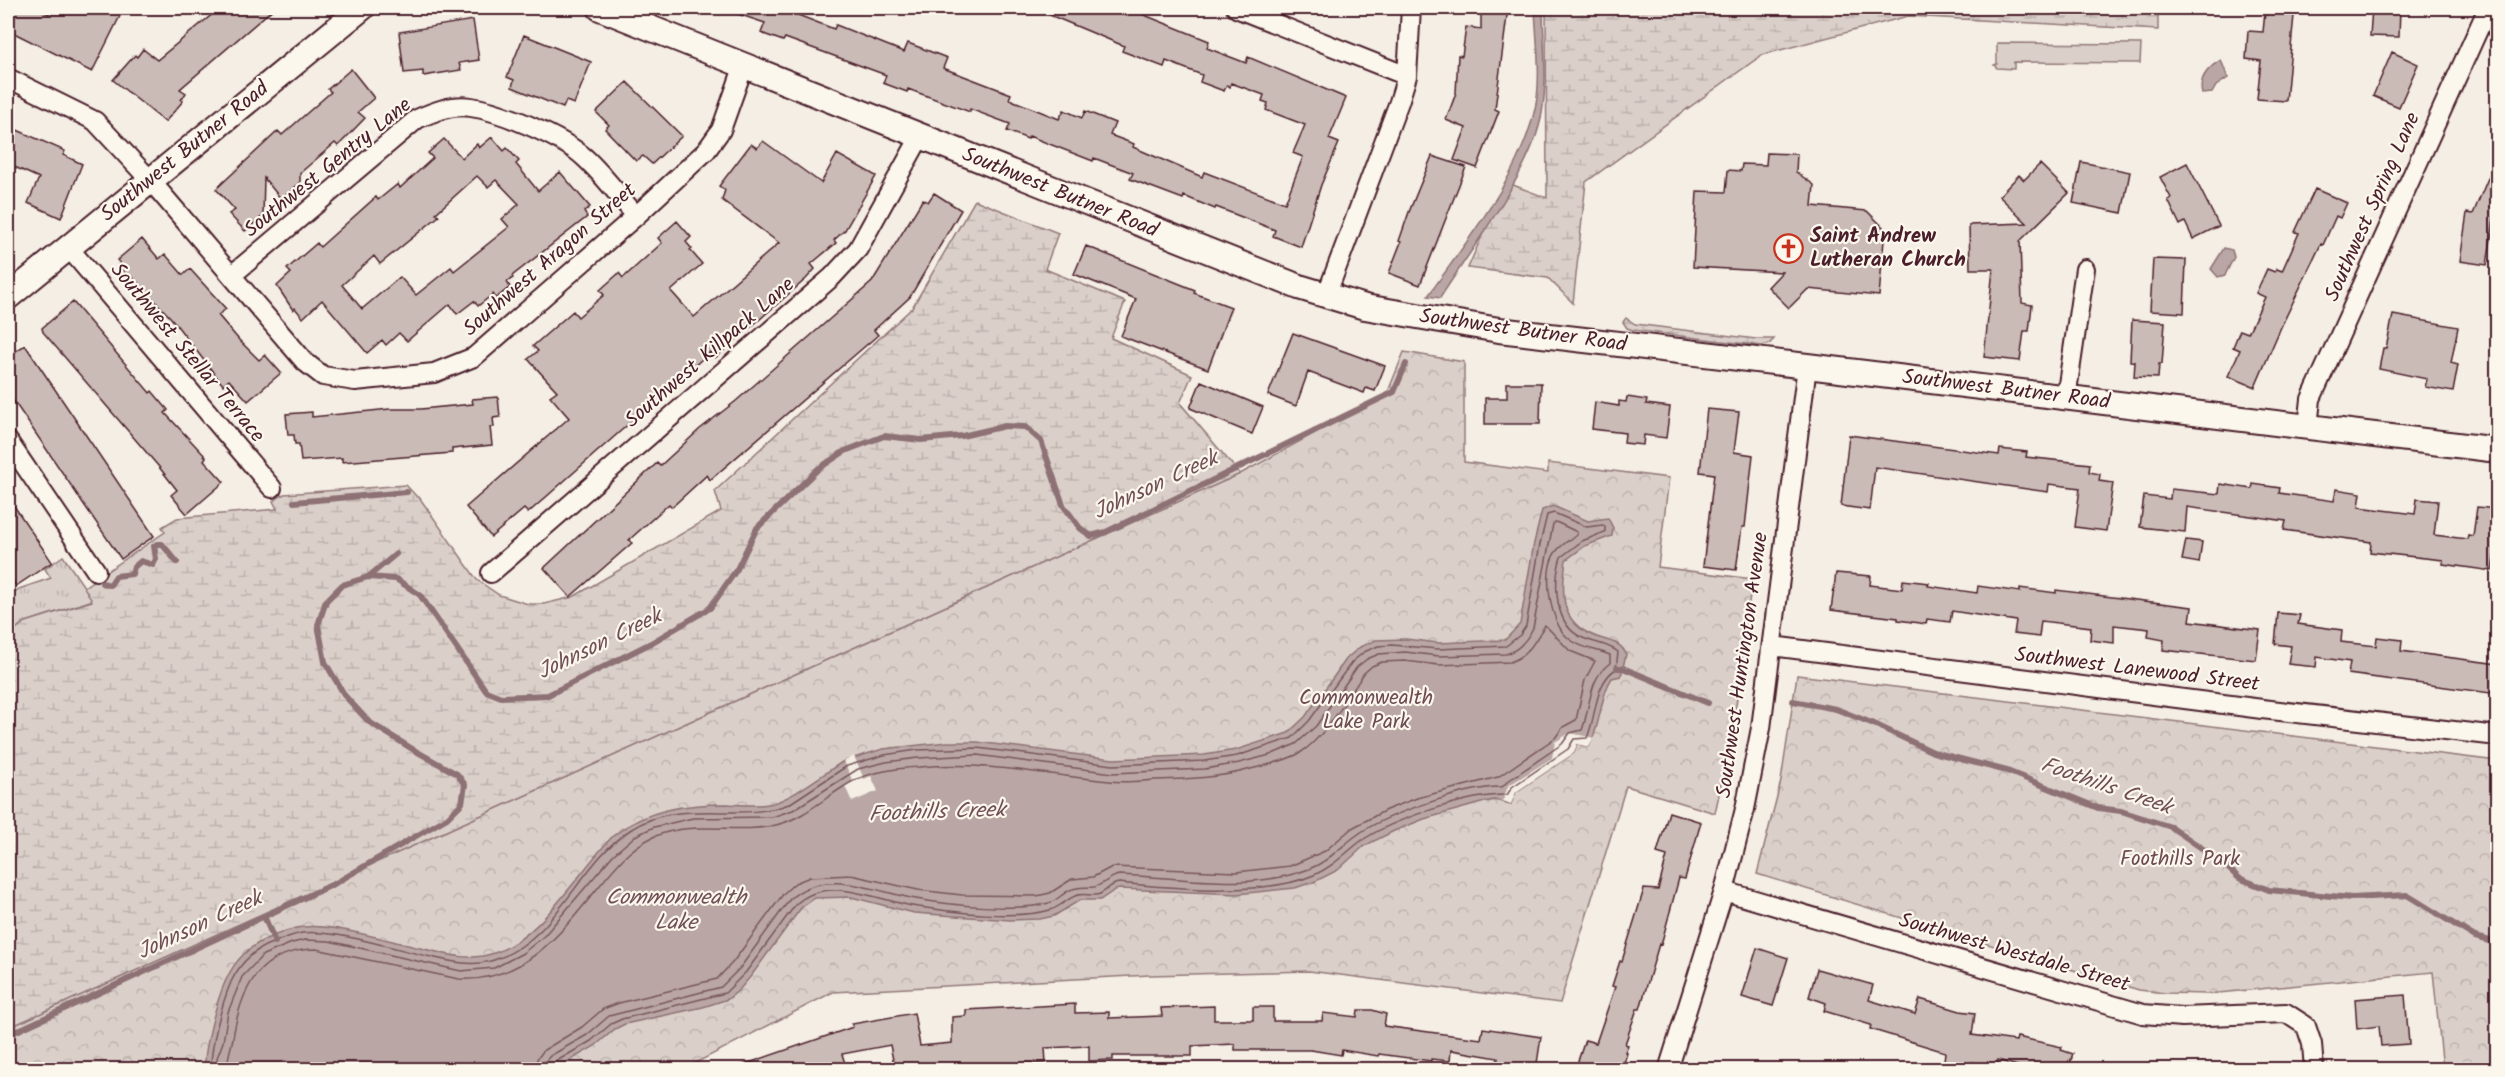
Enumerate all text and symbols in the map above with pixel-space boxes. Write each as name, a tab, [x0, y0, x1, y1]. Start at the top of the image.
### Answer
street label: Southwest Butner Road	[93, 73, 277, 231]
street label: Southwest Gentry Lane	[237, 89, 420, 246]
street label: Southwest Spring Lane	[2316, 107, 2430, 307]
street label: Southwest Butner Road	[957, 139, 1164, 248]
street label: Southwest Aragon Street	[456, 174, 645, 345]
place label: Saint Andrew Lutheran Church	[1810, 220, 1966, 277]
church icon: Saint Andrew Lutheran Church	[1773, 232, 1805, 264]
street label: Southwest Stellar Terrace	[101, 256, 273, 451]
street label: Southwest Killpack Lane	[618, 269, 803, 436]
street label: Southwest Butner Road	[1417, 300, 1629, 362]
street label: Southwest Butner Road	[1900, 361, 2112, 419]
water label: Johnson Creek	[1088, 440, 1228, 530]
street label: Southwest Huntington Avenue	[1708, 529, 1778, 800]
water label: Johnson Creek	[532, 598, 671, 690]
street label: Southwest Lanewood Street	[2013, 639, 2262, 702]
park label: Commonwealth Lake Park	[1299, 682, 1433, 739]
water label: Foothills Creek	[2036, 748, 2180, 827]
water label: Foothills Creek	[868, 793, 1010, 833]
park label: Foothills Park	[2120, 843, 2240, 876]
water label: Johnson Creek	[132, 880, 272, 970]
water label: Commonwealth Lake	[606, 881, 748, 941]
street label: Southwest Westdale Street	[1895, 904, 2134, 1002]

